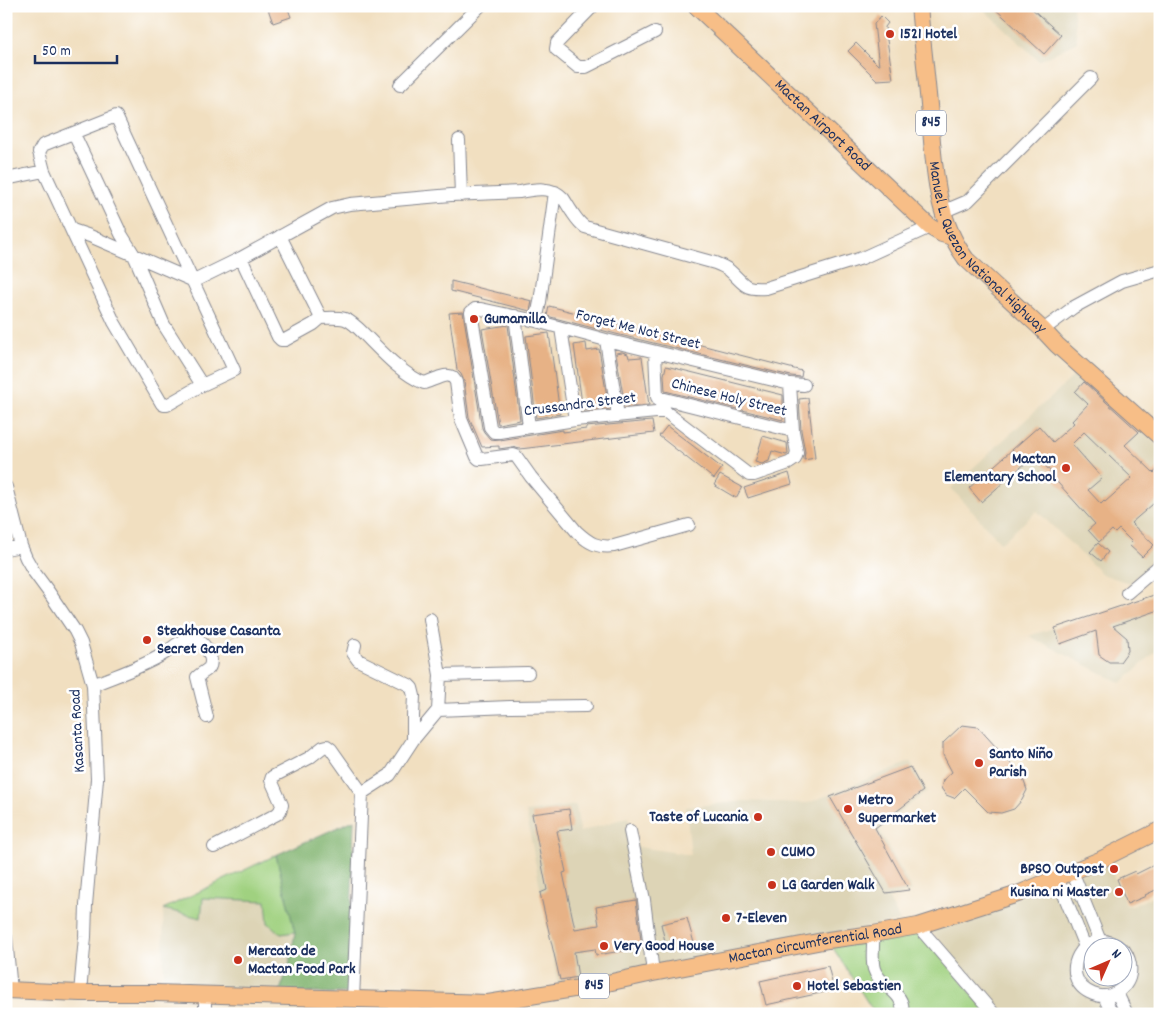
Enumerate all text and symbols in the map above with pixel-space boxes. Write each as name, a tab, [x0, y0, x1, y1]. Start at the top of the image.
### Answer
place label: 1521 Hotel	[900, 23, 957, 46]
marker: 1521 Hotel	[884, 28, 896, 40]
scale bar	[35, 32, 118, 64]
text: 50 m	[42, 41, 71, 63]
street label: Mactan Airport Road	[769, 74, 876, 177]
road number: 845	[916, 110, 946, 136]
street label: Manuel L. Quezon National Highway	[922, 160, 1052, 339]
street label: Forget Me Not Street	[573, 303, 703, 357]
place label: Gumamilla	[484, 308, 548, 331]
marker: Gumamilla	[468, 313, 480, 325]
street label: Chinese Holy Street	[669, 373, 789, 423]
street label: Crussandra Street	[523, 387, 637, 423]
place label: Mactan Elementary School	[944, 448, 1056, 489]
marker: Mactan Elementary School	[1060, 462, 1072, 474]
place label: Steakhouse Casanta Secret Garden	[157, 620, 282, 661]
marker: Steakhouse Casanta Secret Garden	[141, 634, 153, 646]
street label: Kasanta Road	[64, 689, 92, 773]
place label: Santo Niño Parish	[989, 743, 1053, 784]
marker: Santo Niño Parish	[973, 757, 985, 769]
place label: Metro Supermarket	[858, 789, 936, 830]
marker: Metro Supermarket	[842, 803, 854, 815]
place label: Taste of Lucania	[649, 806, 749, 829]
marker: Taste of Lucania	[752, 811, 764, 823]
place label: CUMO	[781, 841, 815, 864]
marker: CUMO	[765, 846, 777, 858]
place label: BPSO Outpost	[1020, 858, 1104, 881]
marker: BPSO Outpost	[1108, 863, 1120, 875]
place label: LG Garden Walk	[782, 874, 875, 897]
marker: LG Garden Walk	[766, 879, 778, 891]
place label: Kusina ni Master	[1010, 881, 1110, 904]
marker: Kusina ni Master	[1113, 886, 1125, 898]
place label: 7-Eleven	[736, 907, 787, 930]
marker: 7-Eleven	[720, 912, 732, 924]
street label: Mactan Circumferential Road	[727, 918, 904, 970]
place label: Very Good House	[614, 935, 714, 958]
north arrow	[1084, 938, 1134, 988]
place label: Mercato de Mactan Food Park	[248, 940, 356, 981]
marker: Very Good House	[598, 940, 610, 952]
text: N	[1106, 945, 1125, 964]
marker: Mercato de Mactan Food Park	[232, 954, 244, 966]
road number: 845	[579, 974, 609, 998]
place label: Hotel Sebastien	[807, 975, 901, 998]
marker: Hotel Sebastien	[791, 980, 803, 992]

